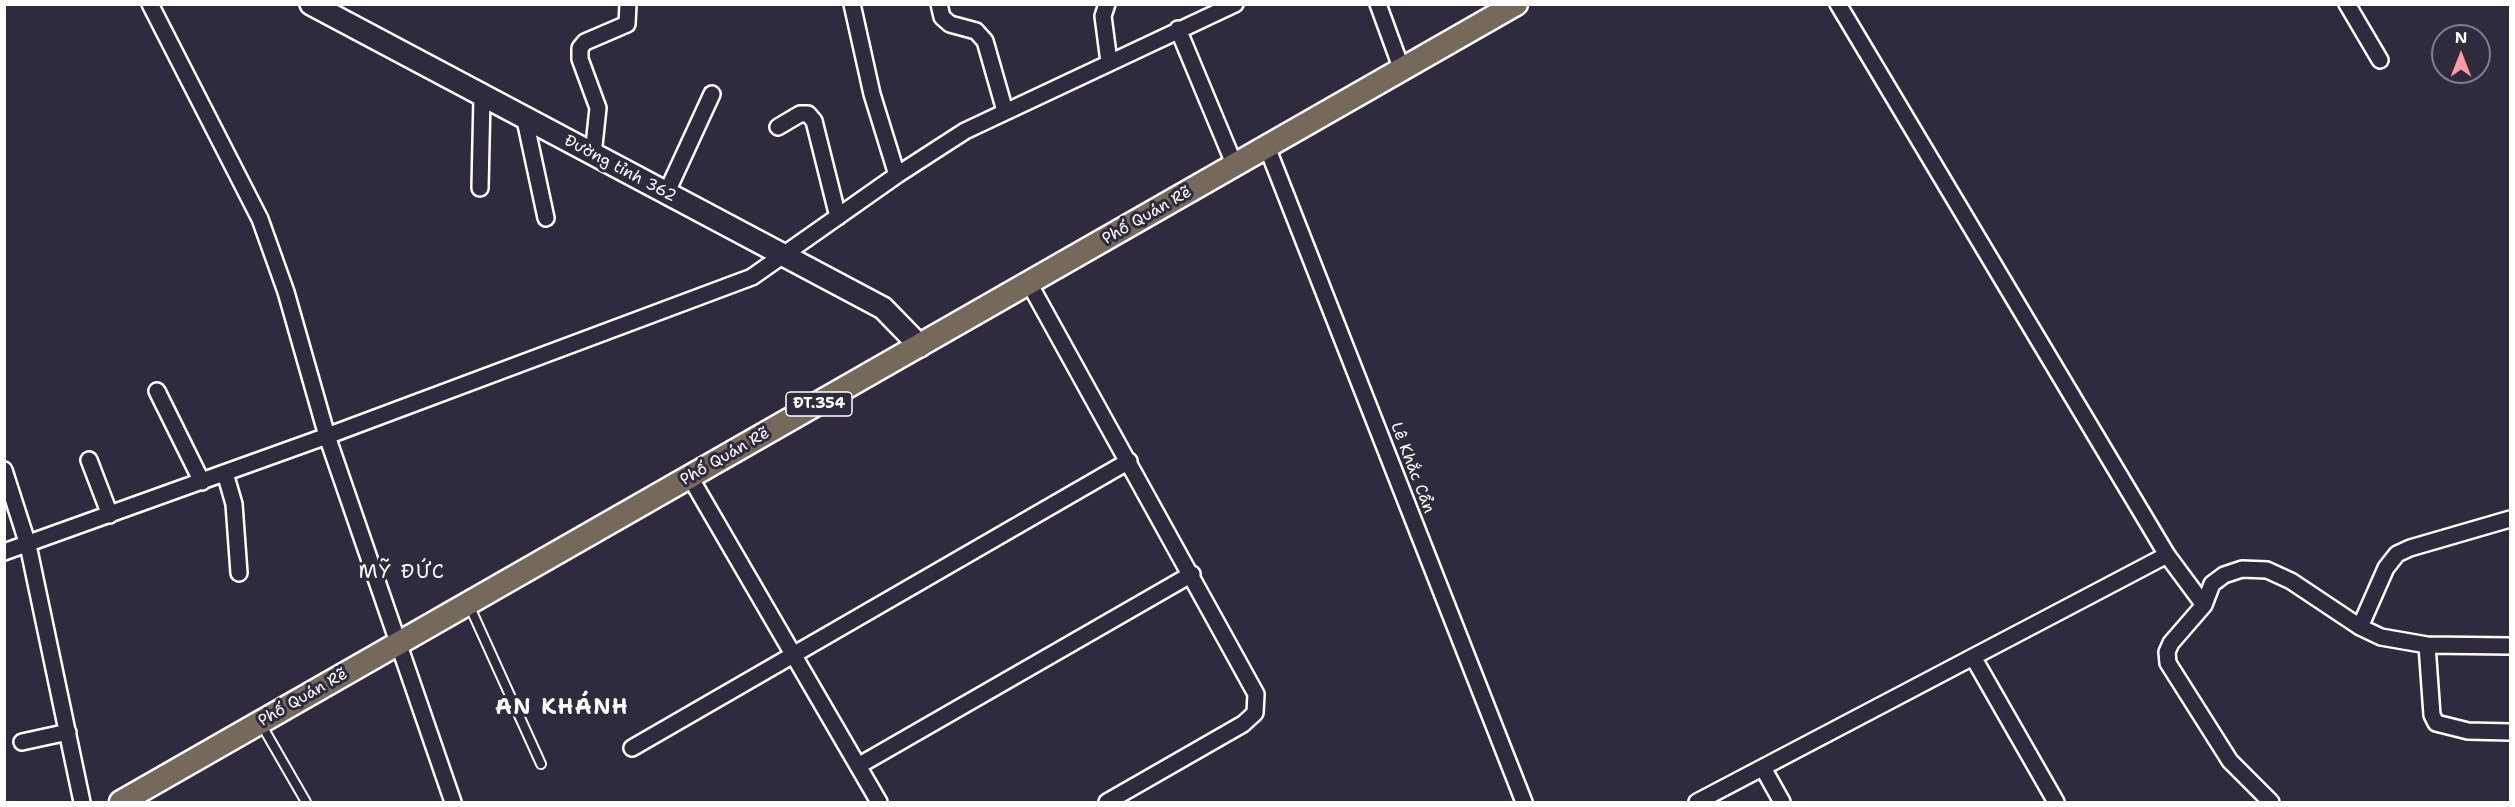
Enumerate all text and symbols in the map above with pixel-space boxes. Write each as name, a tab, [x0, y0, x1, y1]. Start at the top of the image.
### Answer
north arrow	[2431, 24, 2491, 84]
text: N	[2455, 27, 2467, 48]
street label: Đường tỉnh 362	[561, 131, 679, 207]
street label: Phố Quán Rẽ	[1099, 183, 1195, 249]
road number: ĐT.354	[786, 392, 852, 416]
street label: Lê Khắc Cẩn	[1386, 420, 1438, 516]
street label: Phố Quán Rẽ	[677, 424, 773, 490]
district label: MỸ ĐỨC	[358, 561, 446, 585]
street label: Phố Quán Rẽ	[255, 665, 351, 731]
district label: AN KHÁNH	[495, 695, 629, 721]

